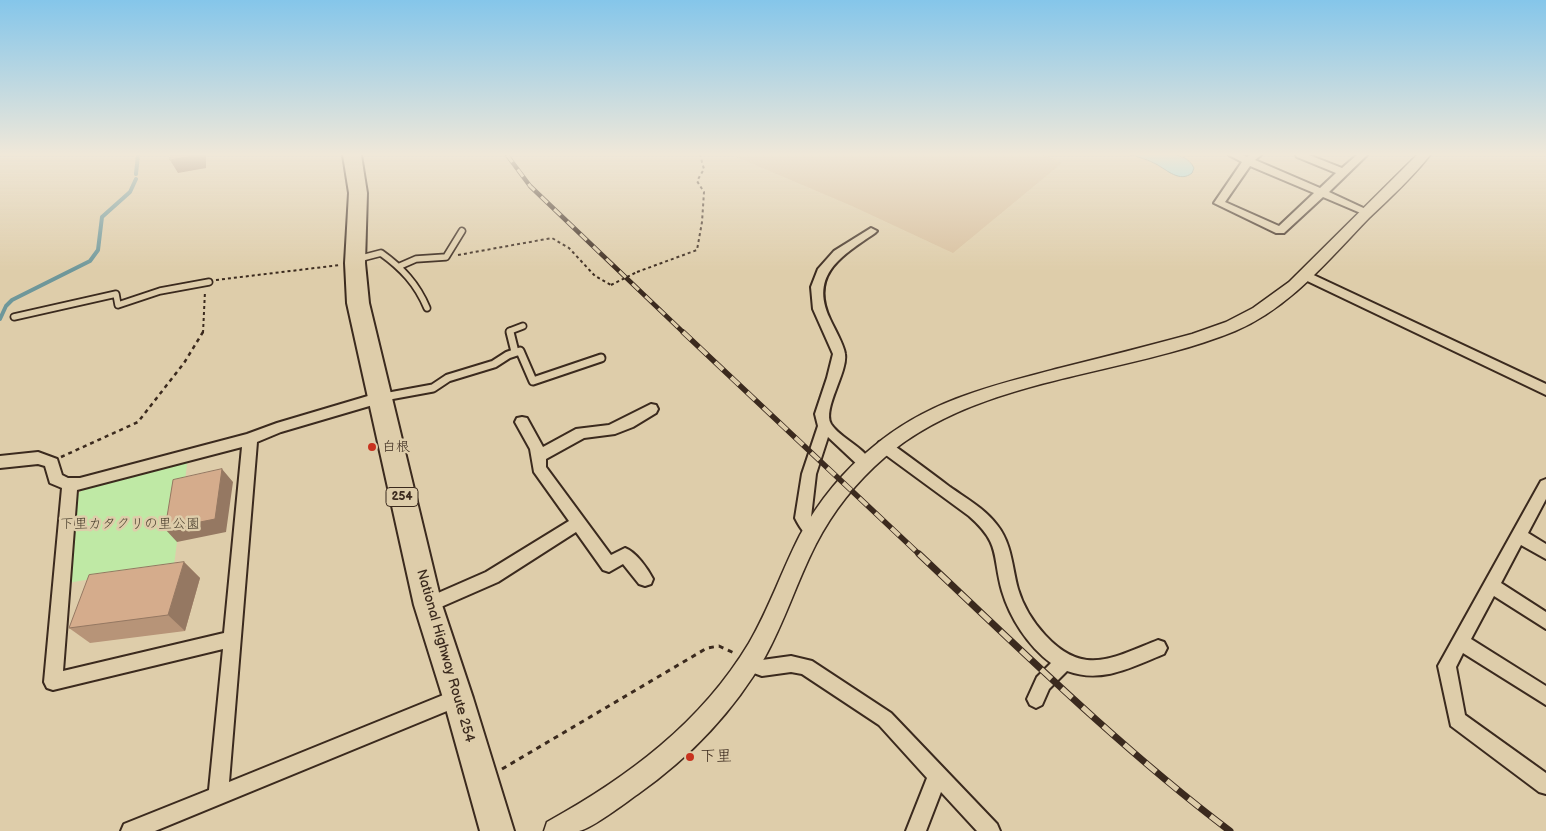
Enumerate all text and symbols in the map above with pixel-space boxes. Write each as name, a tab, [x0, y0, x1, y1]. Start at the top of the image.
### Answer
place label: 白根	[382, 439, 410, 455]
marker: 白根	[366, 441, 378, 453]
road number: 254	[386, 488, 418, 507]
park label: 下里カタクリの里公園	[60, 516, 200, 532]
street label: National Highway Route 254	[412, 567, 478, 745]
place label: 下里	[700, 747, 732, 767]
marker: 下里	[684, 751, 696, 763]

